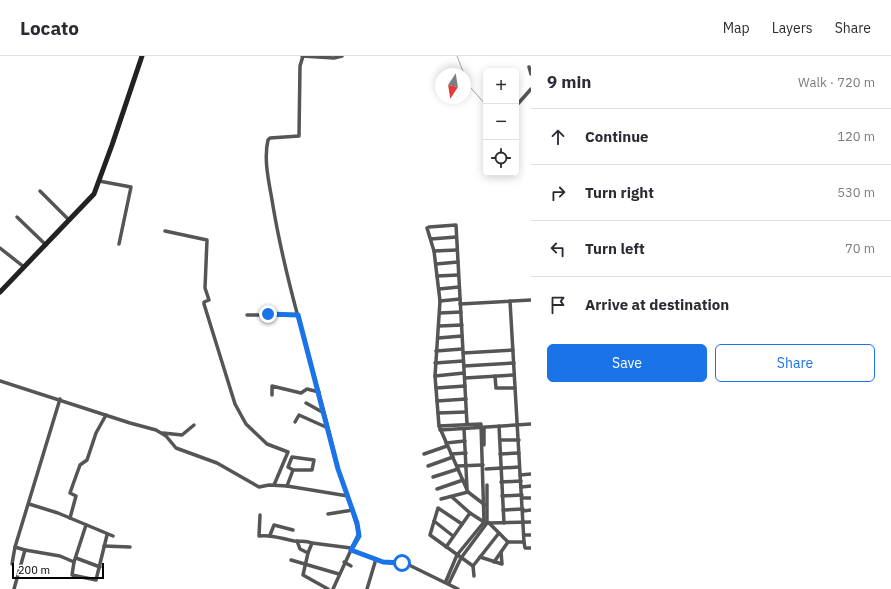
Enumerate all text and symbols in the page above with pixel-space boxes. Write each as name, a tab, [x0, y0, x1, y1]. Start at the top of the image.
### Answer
text: Locato	[20, 16, 79, 40]
text: Map	[723, 19, 750, 37]
text: Layers	[772, 19, 813, 37]
text: Share	[835, 19, 871, 37]
north arrow	[435, 68, 471, 104]
map controls	[483, 68, 519, 176]
button: +	[483, 68, 519, 104]
text: 9 min	[547, 71, 591, 93]
text: Walk · 720 m	[798, 74, 875, 91]
button: −	[483, 104, 519, 140]
icon: ahead	[547, 126, 569, 148]
text: Continue	[585, 127, 649, 146]
text: 120 m	[837, 128, 875, 145]
button: locate	[483, 140, 519, 176]
icon: right	[547, 182, 569, 204]
text: Turn right	[585, 183, 654, 202]
text: 530 m	[837, 184, 875, 201]
icon: left	[547, 238, 569, 260]
text: Turn left	[585, 239, 645, 258]
text: 70 m	[845, 240, 875, 257]
icon: arrive	[547, 294, 569, 316]
text: Arrive at destination	[585, 295, 729, 314]
route end	[259, 305, 277, 323]
button: Save	[547, 344, 707, 382]
button: Share	[715, 344, 875, 382]
route start	[393, 554, 411, 572]
scale bar	[12, 561, 104, 580]
text: 200 m	[18, 563, 50, 577]

